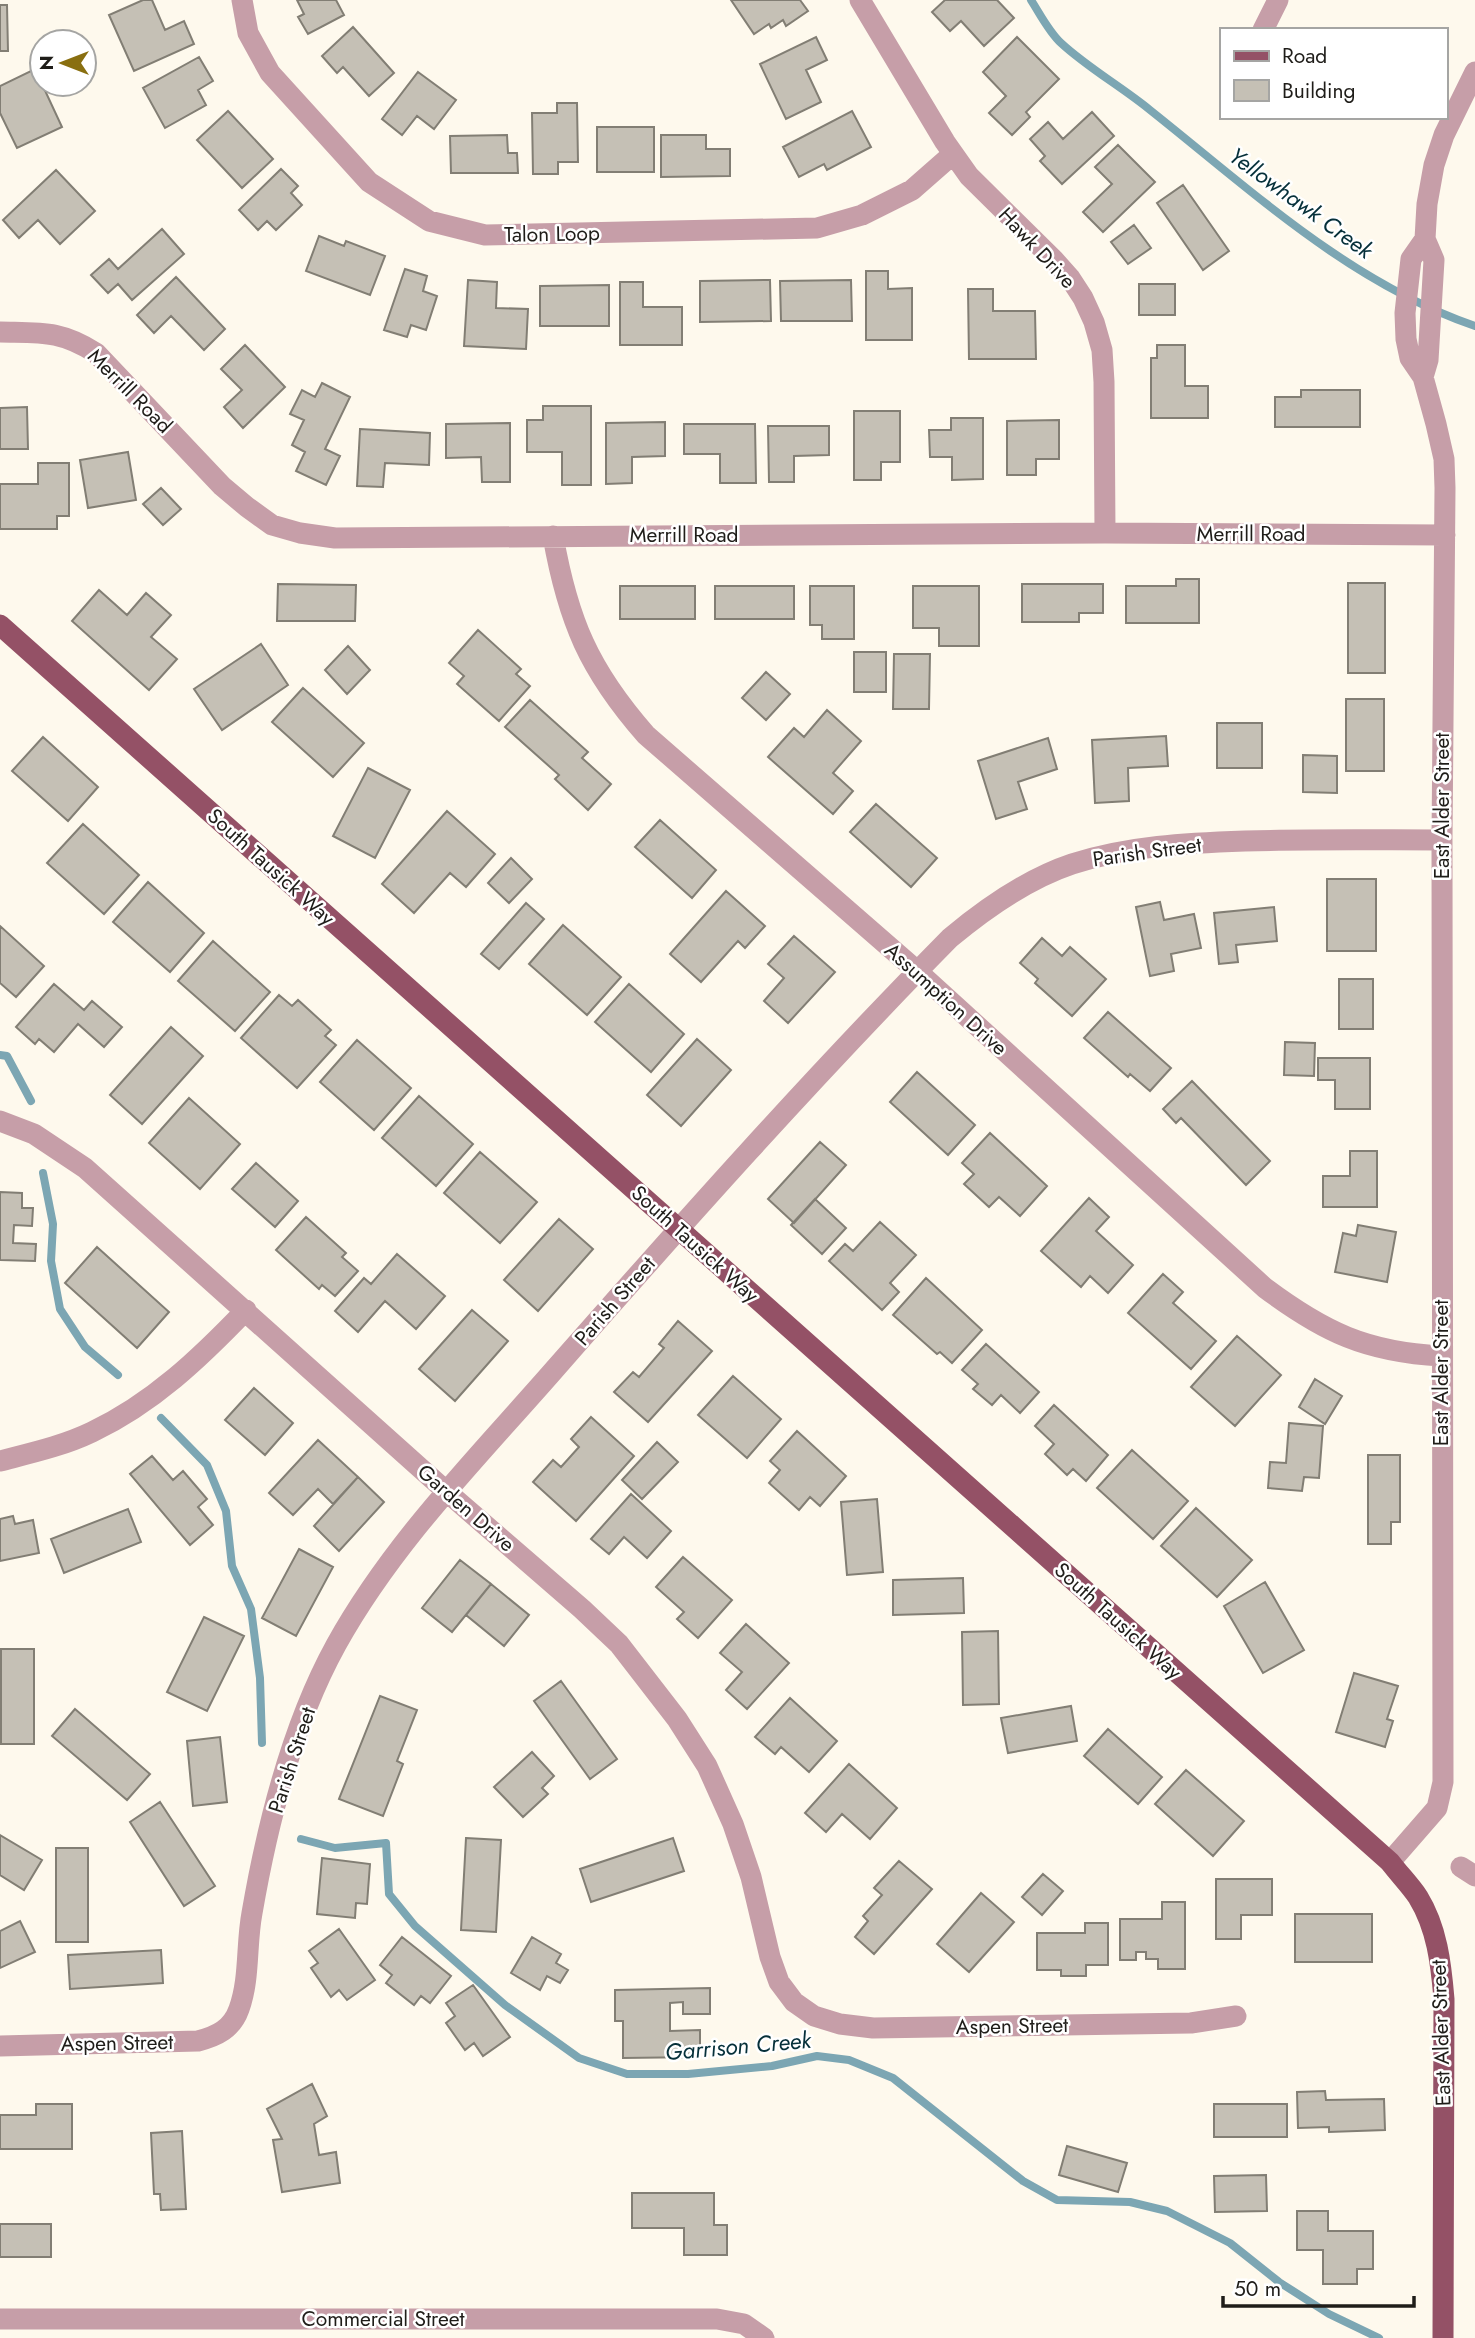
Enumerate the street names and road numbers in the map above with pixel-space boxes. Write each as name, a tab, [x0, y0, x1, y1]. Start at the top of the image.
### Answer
street label: Hawk Drive	[991, 201, 1083, 295]
street label: Talon Loop	[504, 218, 600, 250]
street label: Merrill Road	[81, 342, 179, 440]
street label: Merrill Road	[1197, 519, 1305, 549]
street label: Merrill Road	[630, 520, 738, 550]
street label: East Alder Street	[1427, 733, 1457, 879]
street label: South Tausick Way	[201, 801, 342, 933]
street label: Parish Street	[1091, 830, 1203, 874]
street label: Assumption Drive	[878, 936, 1014, 1063]
street label: South Tausick Way	[625, 1178, 766, 1310]
street label: Parish Street	[568, 1250, 662, 1352]
street label: East Alder Street	[1426, 1300, 1456, 1446]
street label: Garden Drive	[411, 1457, 521, 1559]
street label: South Tausick Way	[1048, 1555, 1189, 1687]
street label: Parish Street	[261, 1703, 323, 1817]
street label: East Alder Street	[1423, 1959, 1459, 2107]
street label: Aspen Street	[955, 2010, 1069, 2042]
street label: Aspen Street	[60, 2027, 174, 2059]
street label: Commercial Street	[301, 2304, 465, 2334]

